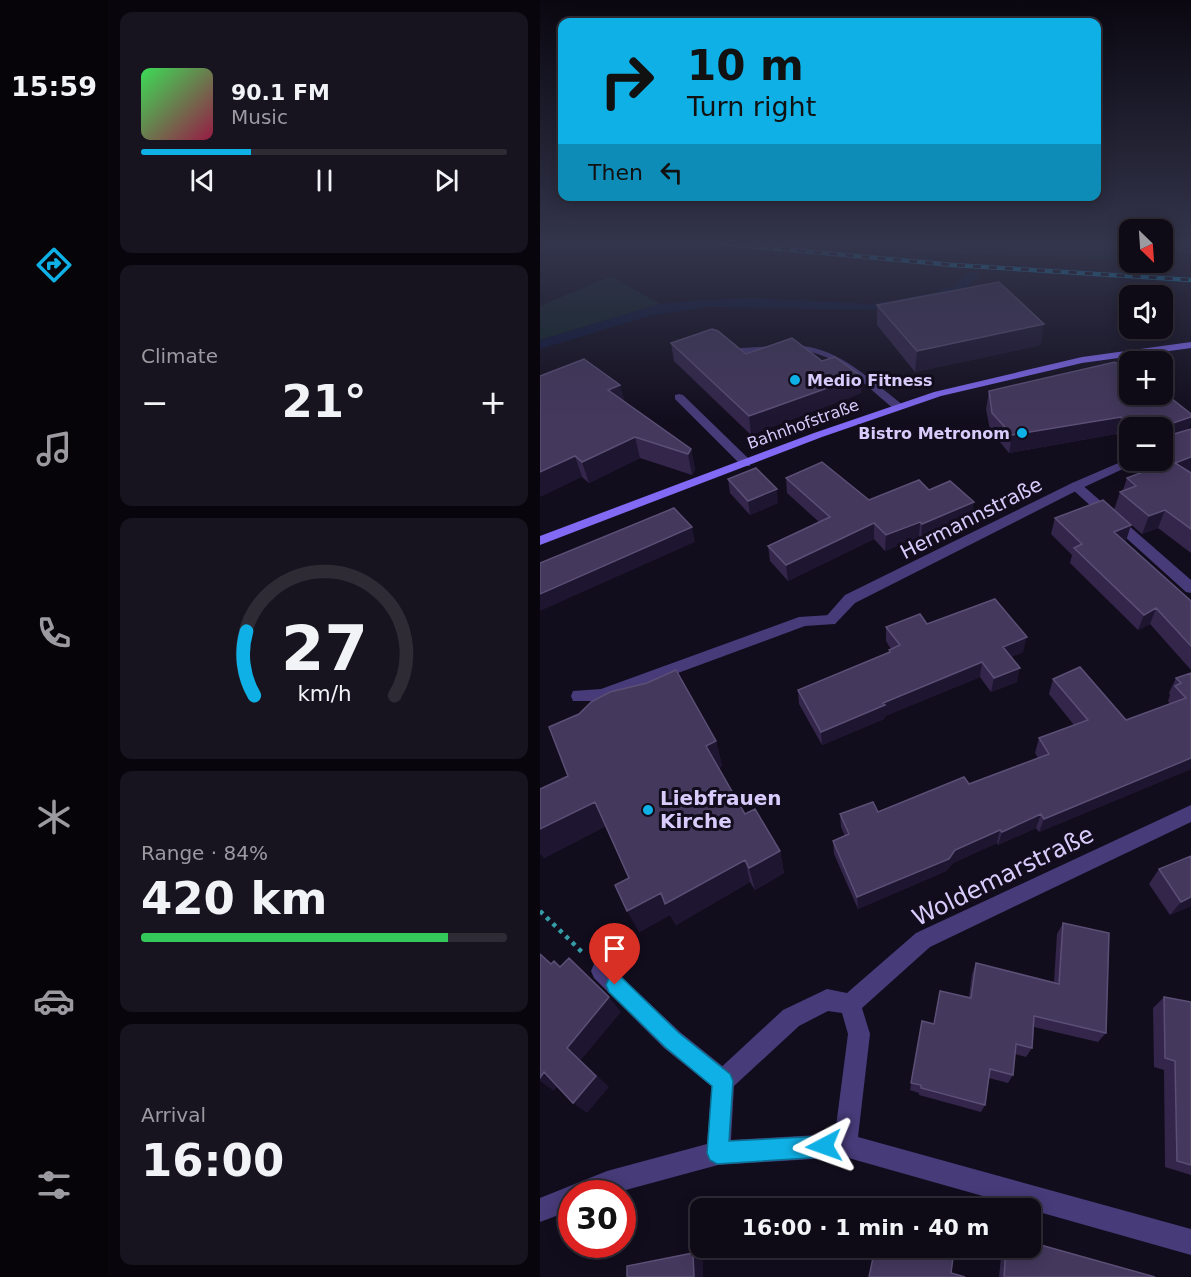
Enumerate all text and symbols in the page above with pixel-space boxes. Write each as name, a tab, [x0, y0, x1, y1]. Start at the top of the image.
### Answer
text: 10 m	[687, 41, 804, 90]
icon: right	[588, 42, 666, 120]
text: 15:59	[11, 71, 97, 102]
text: 90.1 FM	[231, 80, 330, 105]
text: Turn right	[687, 91, 816, 122]
text: Music	[231, 105, 288, 129]
icon: left	[655, 156, 688, 189]
text: Then	[588, 160, 643, 185]
icon: previous	[186, 164, 219, 197]
icon: pause	[308, 164, 341, 197]
icon: next	[430, 164, 463, 197]
north arrow	[1119, 219, 1173, 273]
map controls	[1119, 219, 1173, 471]
icon: directions	[33, 244, 75, 286]
button: sound	[1119, 285, 1173, 339]
text: Climate	[141, 344, 218, 368]
button: +	[1119, 351, 1173, 405]
place label: Medio Fitness	[807, 371, 933, 390]
marker: Medio Fitness	[788, 373, 802, 387]
text: 21°	[281, 375, 367, 428]
text: −	[141, 383, 169, 422]
text: +	[479, 383, 507, 422]
street label: Bahnhofstraße	[745, 395, 861, 453]
button: −	[1119, 417, 1173, 471]
place label: Bistro Metronom	[858, 424, 1010, 443]
marker: Bistro Metronom	[1015, 426, 1029, 440]
icon: music	[33, 428, 75, 470]
street label: Hermannstraße	[896, 472, 1046, 564]
icon: phone	[33, 612, 75, 654]
text: 27	[281, 612, 367, 685]
text: km/h	[297, 681, 351, 706]
place label: Liebfrauen Kirche	[660, 786, 782, 833]
icon: climate	[33, 796, 75, 838]
marker: Liebfrauen Kirche	[641, 803, 655, 817]
street label: Woldemarstraße	[908, 820, 1098, 932]
text: Range · 84%	[141, 841, 268, 865]
text: 420 km	[141, 872, 327, 925]
pin	[589, 923, 640, 985]
icon: arrive	[598, 932, 631, 965]
icon: car	[33, 980, 75, 1022]
text: Arrival	[141, 1103, 206, 1127]
position arrow	[792, 1114, 856, 1178]
text: 16:00	[141, 1134, 284, 1187]
icon: filters	[33, 1164, 75, 1206]
speed limit sign: 30	[558, 1180, 636, 1258]
text: 16:00 · 1 min · 40 m	[742, 1215, 989, 1240]

